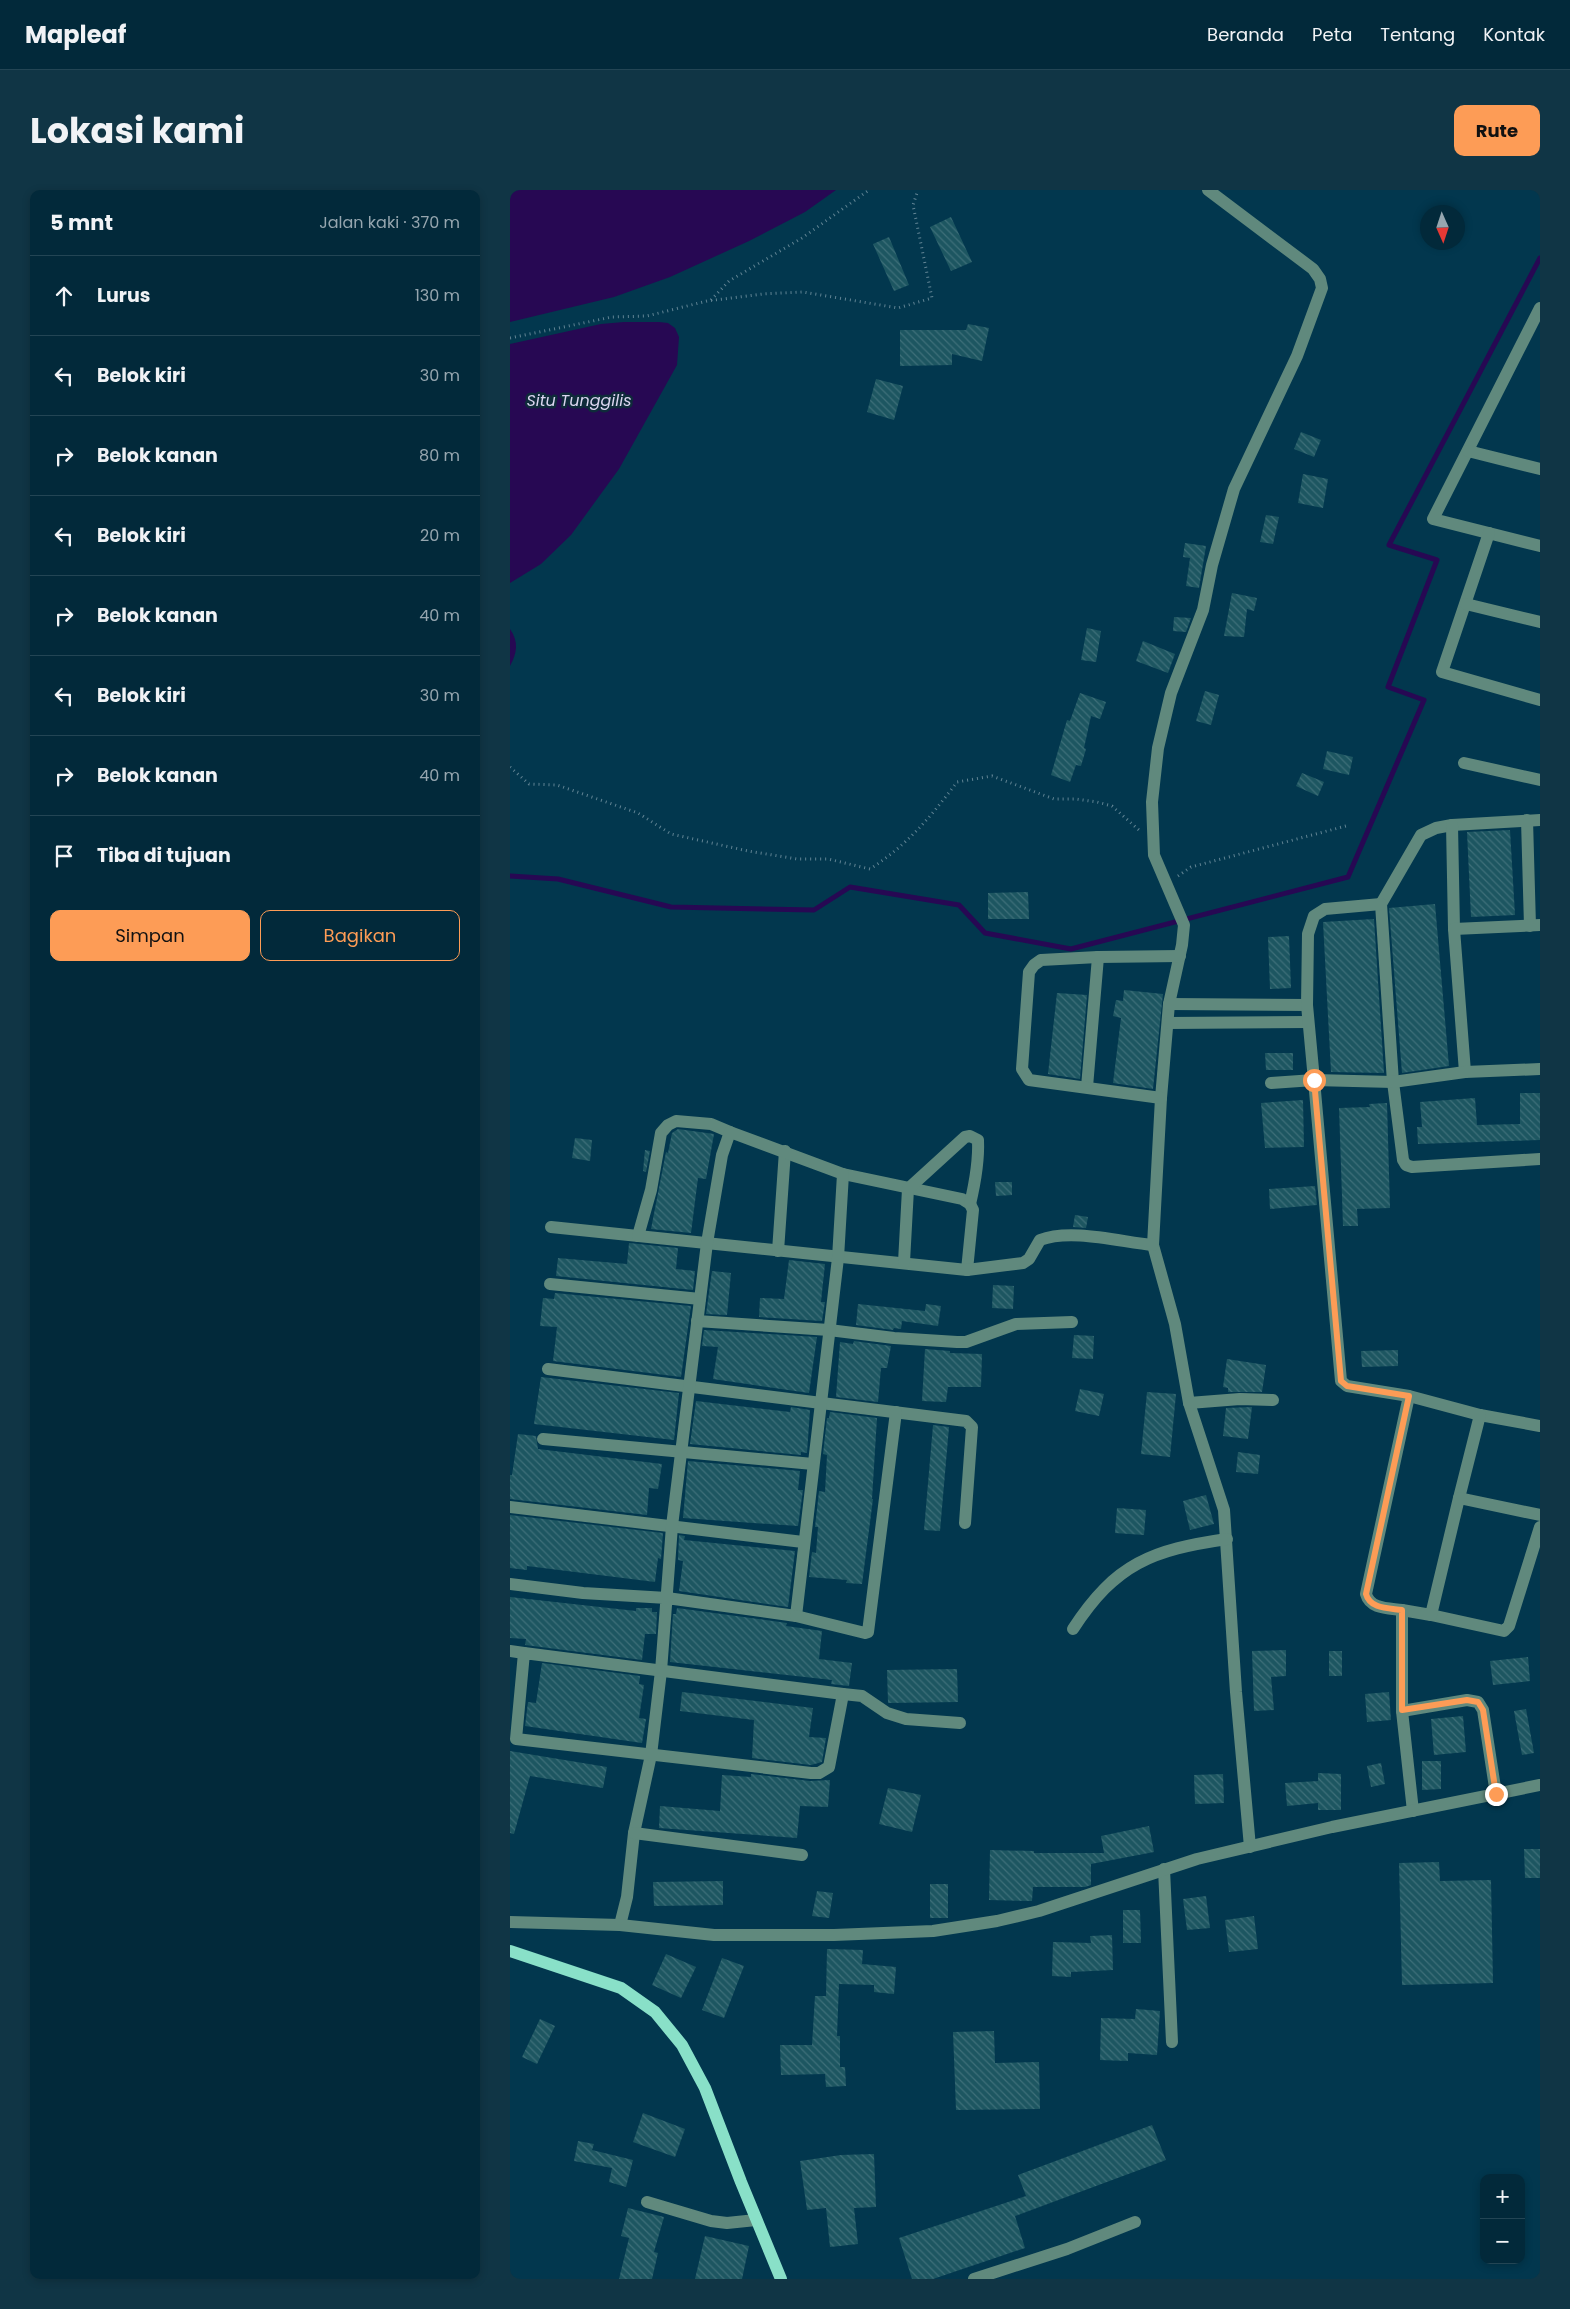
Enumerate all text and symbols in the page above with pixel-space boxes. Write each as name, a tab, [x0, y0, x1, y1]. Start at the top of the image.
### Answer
text: Mapleaf	[25, 18, 126, 51]
text: Beranda	[1207, 22, 1284, 47]
text: Peta	[1312, 22, 1352, 47]
text: Tentang	[1380, 22, 1455, 47]
text: Kontak	[1483, 22, 1545, 47]
button: Rute	[1454, 105, 1540, 156]
text: Lokasi kami	[30, 106, 244, 155]
north arrow	[1420, 205, 1465, 250]
text: 5 mnt	[50, 208, 113, 237]
text: Jalan kaki · 370 m	[319, 211, 460, 234]
icon: ahead	[50, 282, 78, 310]
text: Lurus	[97, 282, 150, 309]
text: 130 m	[415, 284, 460, 307]
icon: left	[50, 362, 78, 390]
text: Belok kiri	[97, 362, 186, 389]
text: 30 m	[420, 364, 460, 387]
water label: Situ Tunggilis	[526, 389, 632, 412]
icon: right	[50, 442, 78, 470]
text: Belok kanan	[97, 442, 218, 469]
text: 80 m	[419, 444, 460, 467]
icon: left	[50, 522, 78, 550]
text: Belok kiri	[97, 522, 186, 549]
text: 20 m	[420, 524, 460, 547]
icon: right	[50, 602, 78, 630]
text: Belok kanan	[97, 602, 218, 629]
text: 40 m	[419, 604, 460, 627]
icon: left	[50, 682, 78, 710]
text: Belok kiri	[97, 682, 186, 709]
text: 30 m	[420, 684, 460, 707]
icon: right	[50, 762, 78, 790]
text: Belok kanan	[97, 762, 218, 789]
text: 40 m	[419, 764, 460, 787]
icon: arrive	[50, 842, 78, 870]
text: Tiba di tujuan	[97, 842, 231, 869]
button: Simpan	[50, 910, 250, 961]
button: Bagikan	[260, 910, 460, 961]
route start	[1303, 1069, 1326, 1092]
route end	[1485, 1783, 1508, 1806]
map controls	[1480, 2174, 1525, 2264]
button: +	[1480, 2174, 1525, 2219]
button: −	[1480, 2219, 1525, 2264]

